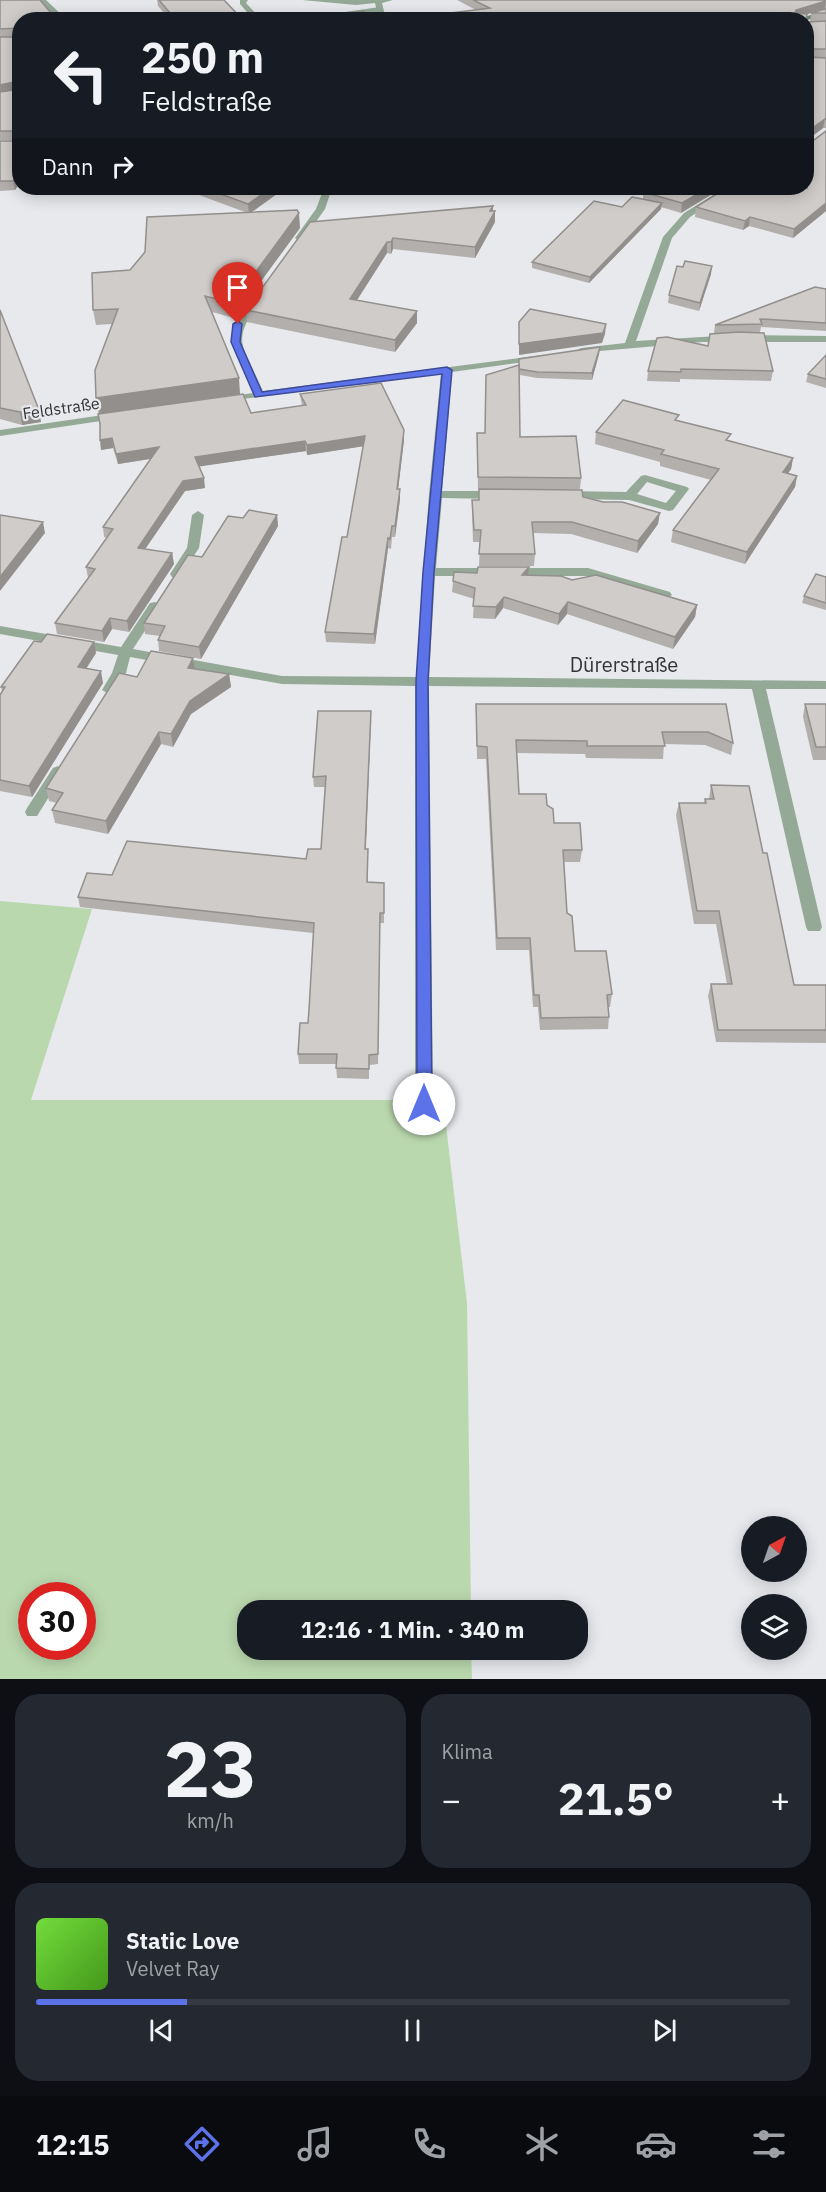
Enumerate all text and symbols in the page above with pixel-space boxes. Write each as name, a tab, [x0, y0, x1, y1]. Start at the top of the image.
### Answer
text: 250 m	[141, 30, 264, 85]
icon: left	[42, 36, 120, 114]
text: Feldstraße	[141, 83, 272, 118]
icon: right	[106, 150, 139, 183]
text: Dann	[42, 152, 94, 181]
pin	[212, 262, 263, 324]
icon: arrive	[221, 271, 254, 304]
street label: Feldstraße	[21, 393, 101, 423]
street label: Dürerstraße	[570, 651, 678, 678]
position arrow	[392, 1072, 456, 1136]
north arrow	[741, 1516, 807, 1582]
map controls	[741, 1516, 807, 1660]
speed limit sign: 30	[18, 1582, 96, 1660]
button: layers	[741, 1594, 807, 1660]
text: 12:16 · 1 Min. · 340 m	[301, 1615, 524, 1644]
text: 23	[163, 1717, 257, 1818]
text: Klima	[442, 1738, 493, 1765]
text: 21.5°	[558, 1769, 674, 1827]
text: −	[442, 1778, 461, 1821]
text: +	[770, 1778, 790, 1821]
text: km/h	[187, 1807, 234, 1834]
text: Static Love	[126, 1926, 239, 1955]
text: Velvet Ray	[126, 1955, 219, 1982]
icon: previous	[145, 2014, 178, 2047]
icon: pause	[396, 2014, 429, 2047]
icon: next	[648, 2014, 681, 2047]
icon: directions	[181, 2123, 223, 2165]
icon: music	[294, 2123, 336, 2165]
icon: phone	[408, 2123, 450, 2165]
icon: climate	[521, 2123, 563, 2165]
icon: car	[635, 2123, 677, 2165]
icon: filters	[748, 2123, 790, 2165]
text: 12:15	[36, 2127, 109, 2162]

